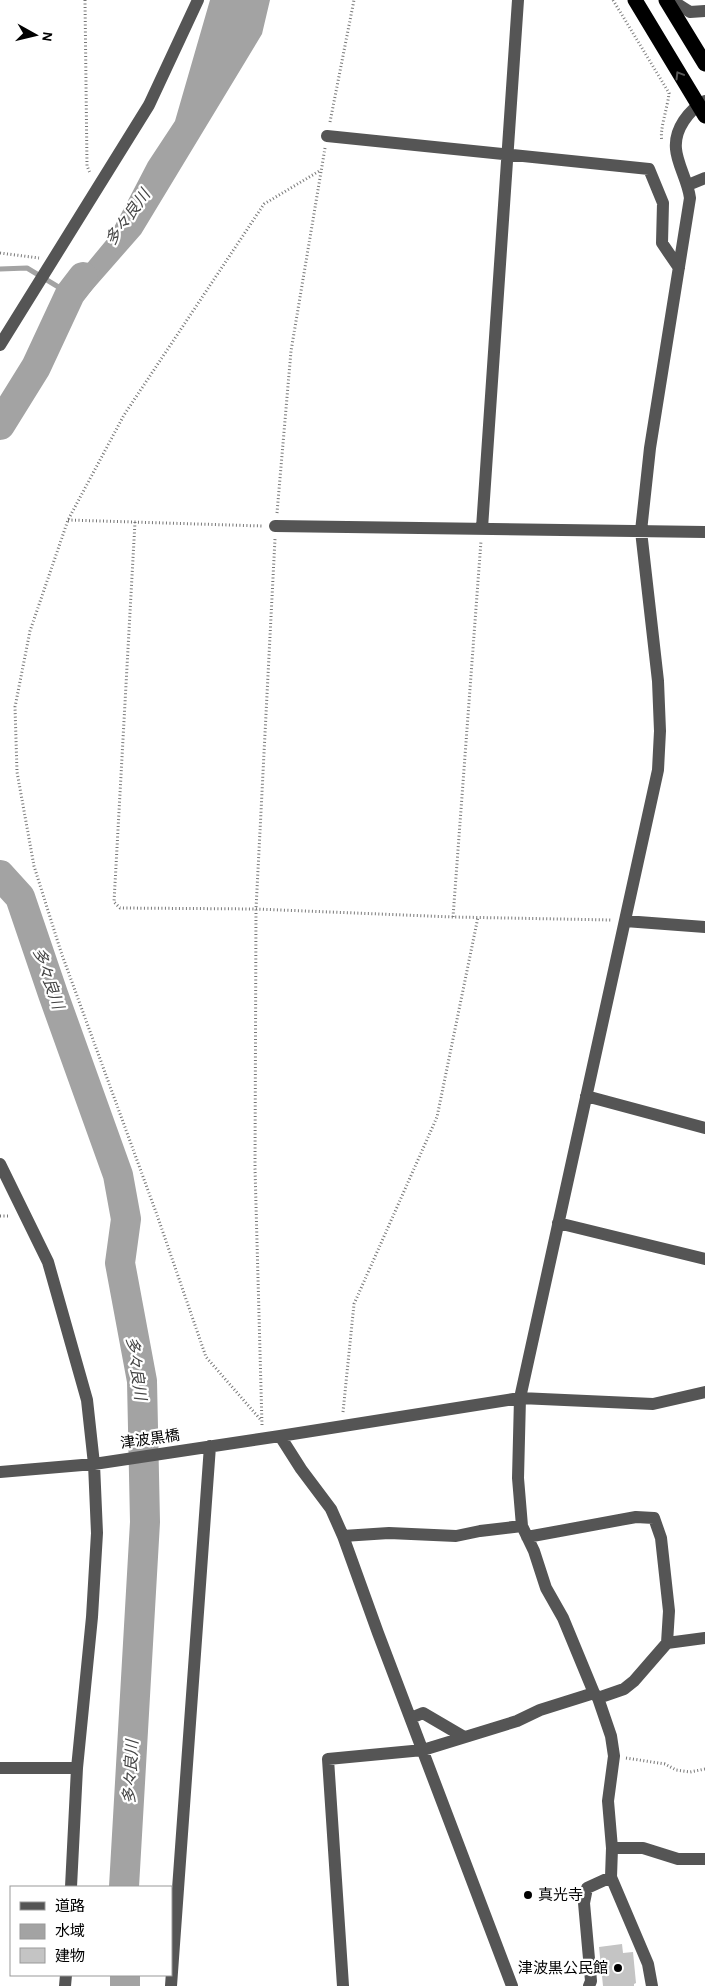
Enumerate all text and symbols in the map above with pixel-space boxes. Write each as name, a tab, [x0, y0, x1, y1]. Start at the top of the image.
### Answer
north arrow	[10, 10, 60, 60]
text: N	[39, 31, 54, 42]
one-way arrow	[675, 71, 685, 80]
water label: 多々良川	[102, 185, 154, 248]
water label: 多々良川	[30, 945, 68, 1013]
water label: 多々良川	[124, 1335, 150, 1403]
street label: 津波黒橋	[119, 1427, 181, 1451]
water label: 多々良川	[120, 1738, 141, 1804]
legend	[10, 1886, 172, 1976]
place label: 真光寺	[538, 1887, 583, 1903]
marker: 真光寺	[522, 1889, 534, 1901]
text: 道路	[55, 1898, 85, 1914]
text: 水域	[55, 1923, 85, 1939]
text: 建物	[55, 1948, 85, 1964]
place label: 津波黒公民館	[518, 1960, 608, 1976]
marker: 津波黒公民館	[612, 1962, 624, 1974]

